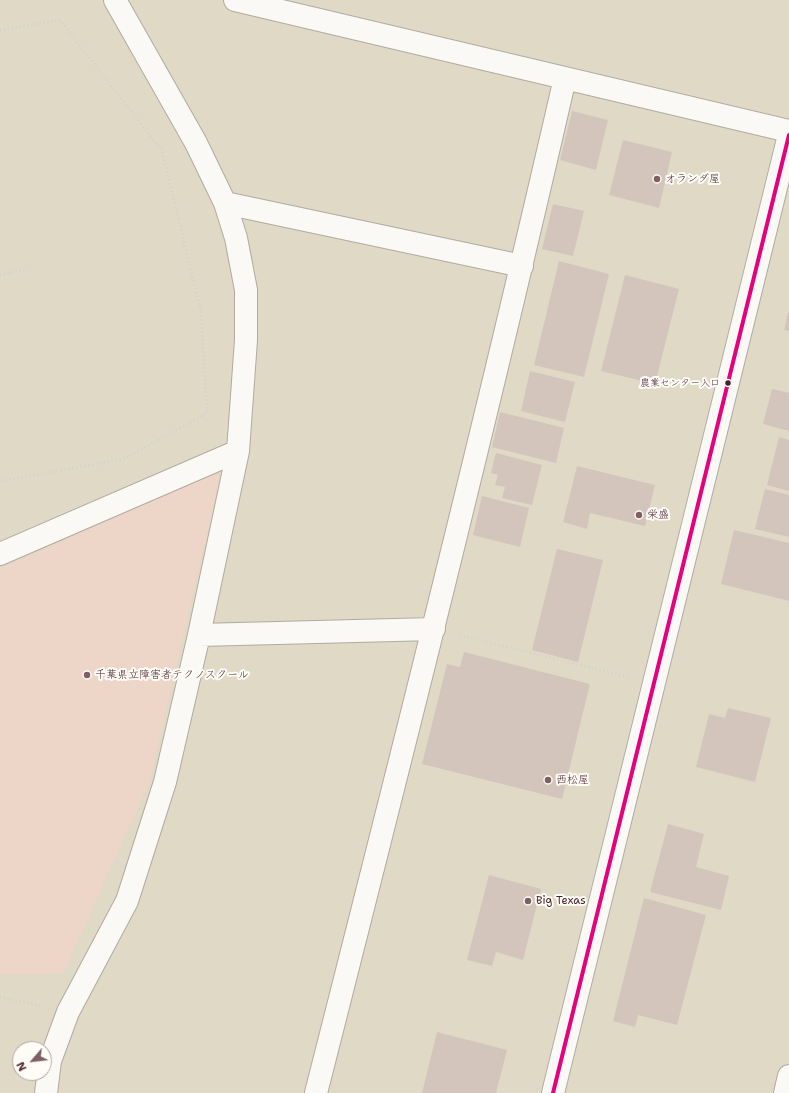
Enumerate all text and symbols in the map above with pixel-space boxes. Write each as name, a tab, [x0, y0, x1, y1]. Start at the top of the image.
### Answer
place label: オランダ屋	[665, 172, 720, 186]
marker: オランダ屋	[652, 174, 662, 184]
place label: 農業センター入口	[640, 377, 720, 389]
marker: 農業センター入口	[723, 378, 733, 388]
place label: 栄盛	[647, 508, 669, 522]
marker: 栄盛	[634, 510, 644, 520]
place label: 千葉県立障害者テクノスクール	[95, 668, 249, 682]
marker: 千葉県立障害者テクノスクール	[82, 670, 92, 680]
place label: 西松屋	[556, 773, 589, 787]
marker: 西松屋	[543, 775, 553, 785]
place label: Big Texas	[536, 894, 586, 908]
marker: Big Texas	[523, 896, 533, 906]
north arrow	[12, 1041, 52, 1081]
text: N	[13, 1059, 31, 1074]

